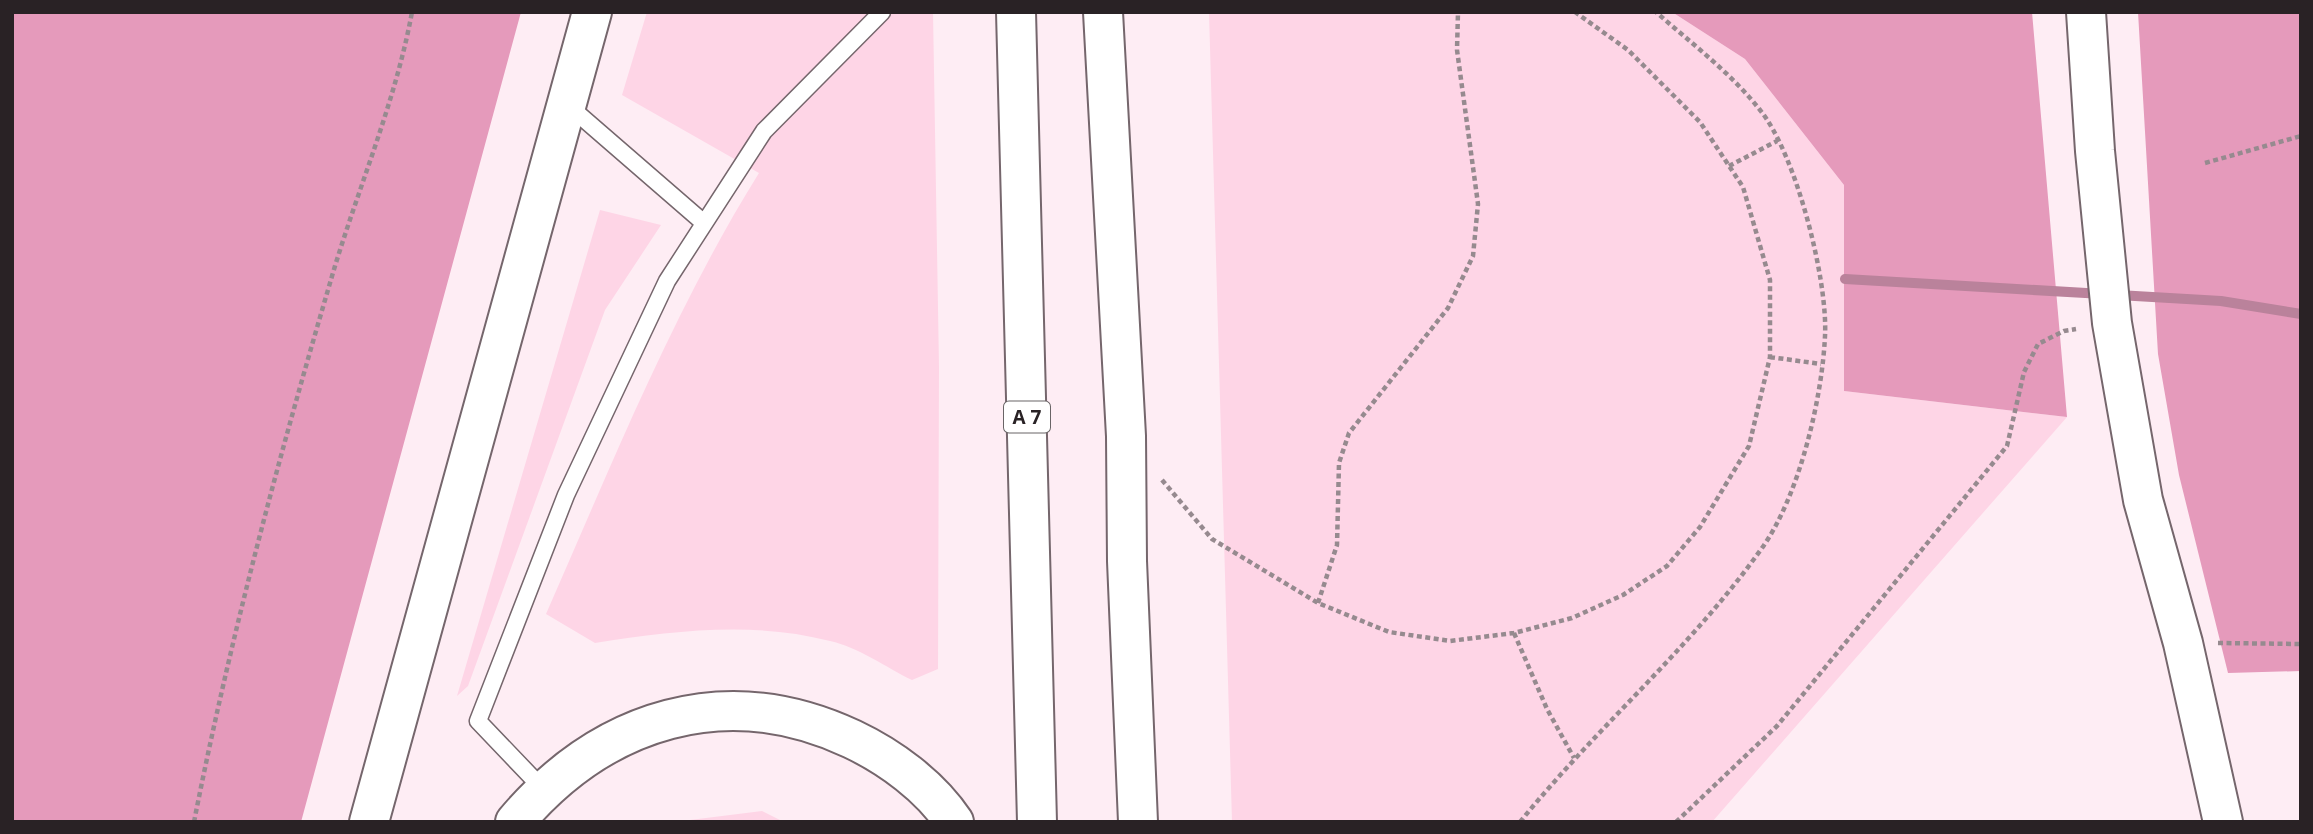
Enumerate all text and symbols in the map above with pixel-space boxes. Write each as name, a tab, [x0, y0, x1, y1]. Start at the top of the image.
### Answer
road number: A 7	[1004, 402, 1050, 432]

